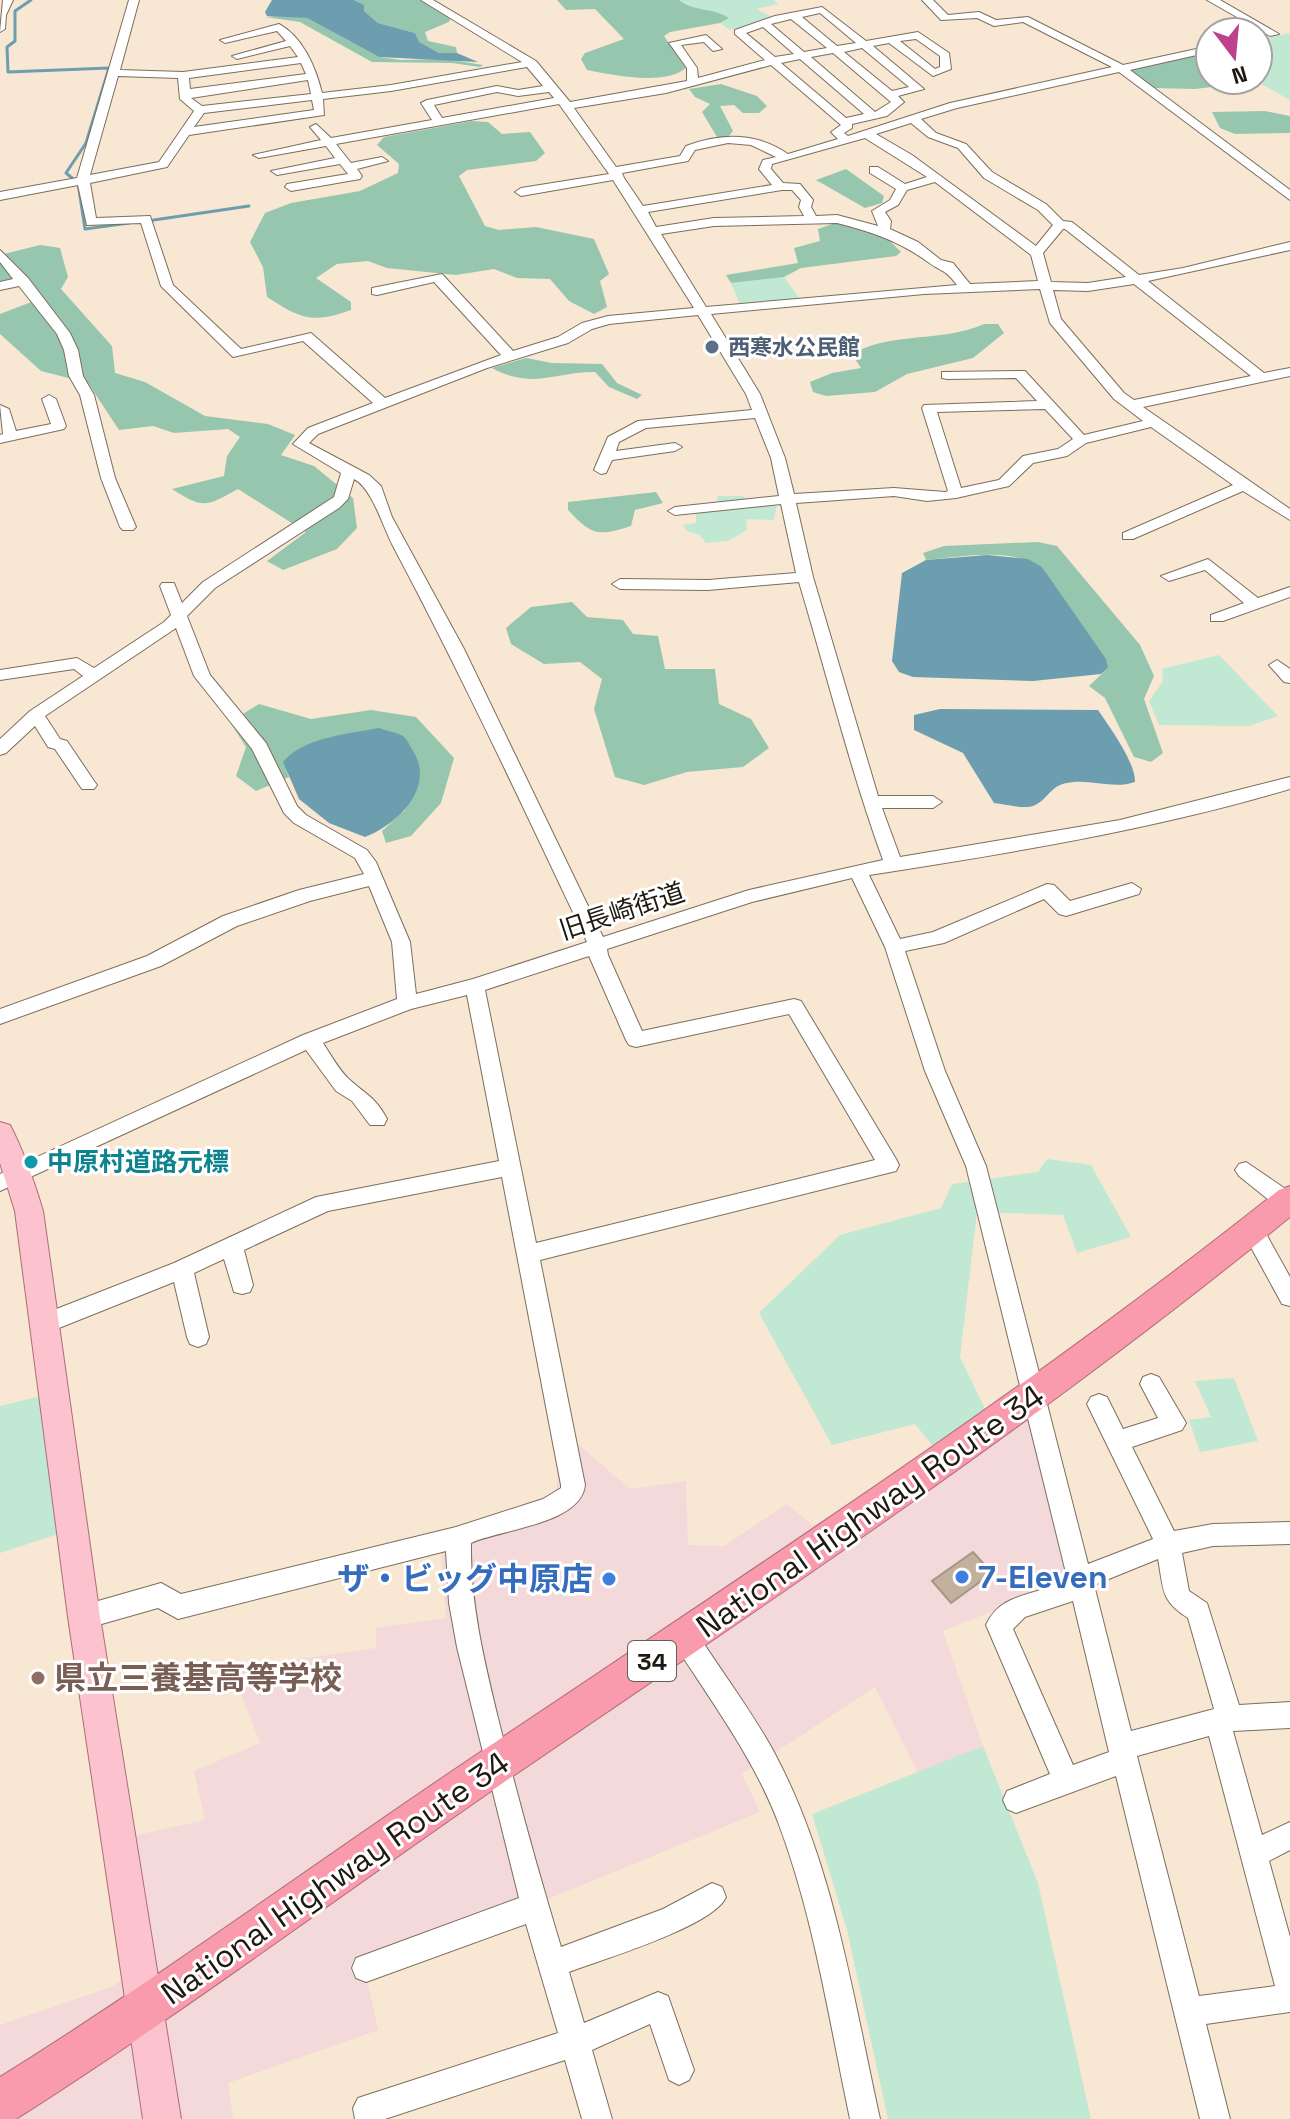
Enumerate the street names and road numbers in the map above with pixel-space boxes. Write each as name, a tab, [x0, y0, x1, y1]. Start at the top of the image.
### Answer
street label: 旧長崎街道	[555, 875, 689, 947]
street label: National Highway Route 34	[688, 1376, 1052, 1646]
road number: 34	[628, 1641, 676, 1681]
street label: National Highway Route 34	[153, 1743, 517, 2013]

